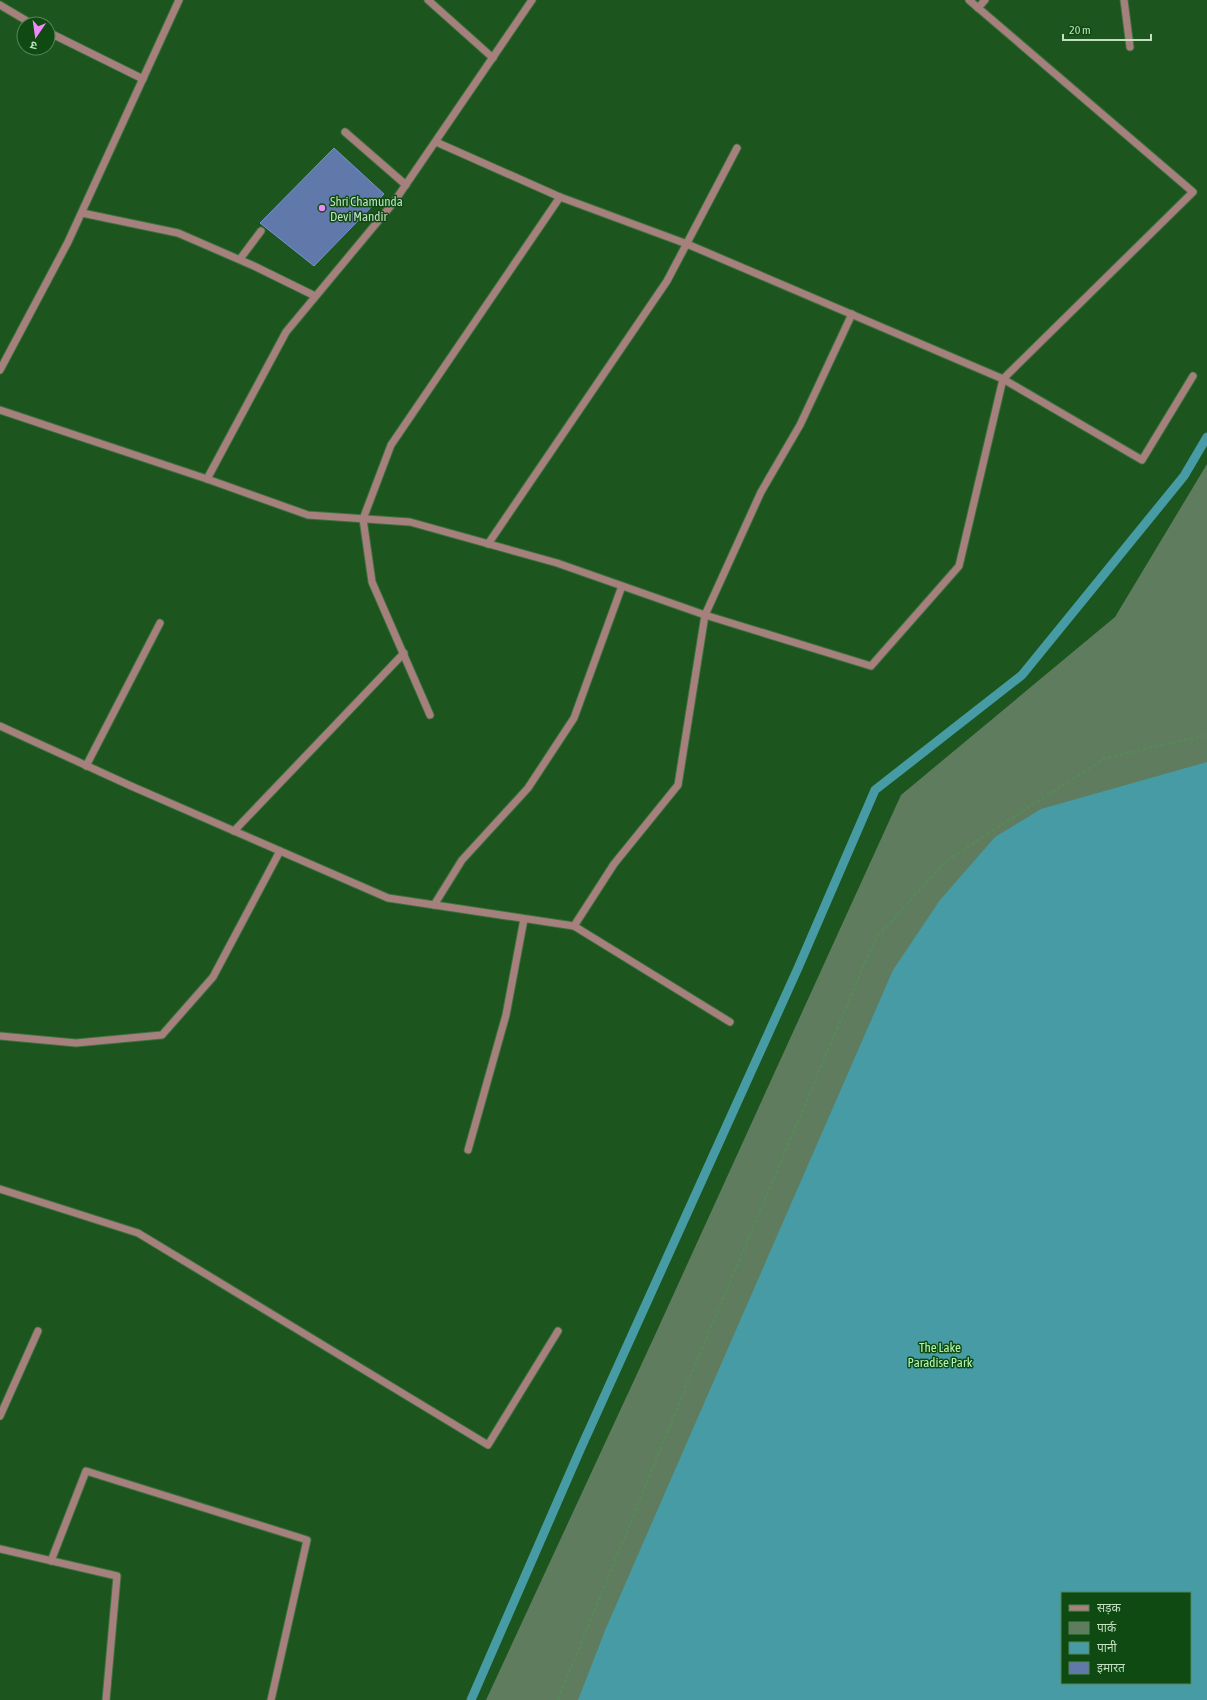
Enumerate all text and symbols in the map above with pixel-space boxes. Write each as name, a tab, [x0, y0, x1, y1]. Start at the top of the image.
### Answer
north arrow	[16, 16, 56, 56]
scale bar	[1063, 16, 1151, 42]
text: 20 m	[1069, 23, 1091, 37]
text: उ	[29, 39, 38, 52]
place label: Shri Chamunda Devi Mandir	[330, 194, 403, 224]
marker: Shri Chamunda Devi Mandir	[317, 203, 327, 213]
park label: The Lake Paradise Park	[908, 1340, 973, 1370]
legend	[1061, 1592, 1191, 1684]
text: सड़क	[1097, 1601, 1122, 1615]
text: पार्क	[1097, 1621, 1117, 1635]
text: पानी	[1097, 1640, 1118, 1655]
text: इमारत	[1097, 1661, 1126, 1675]

